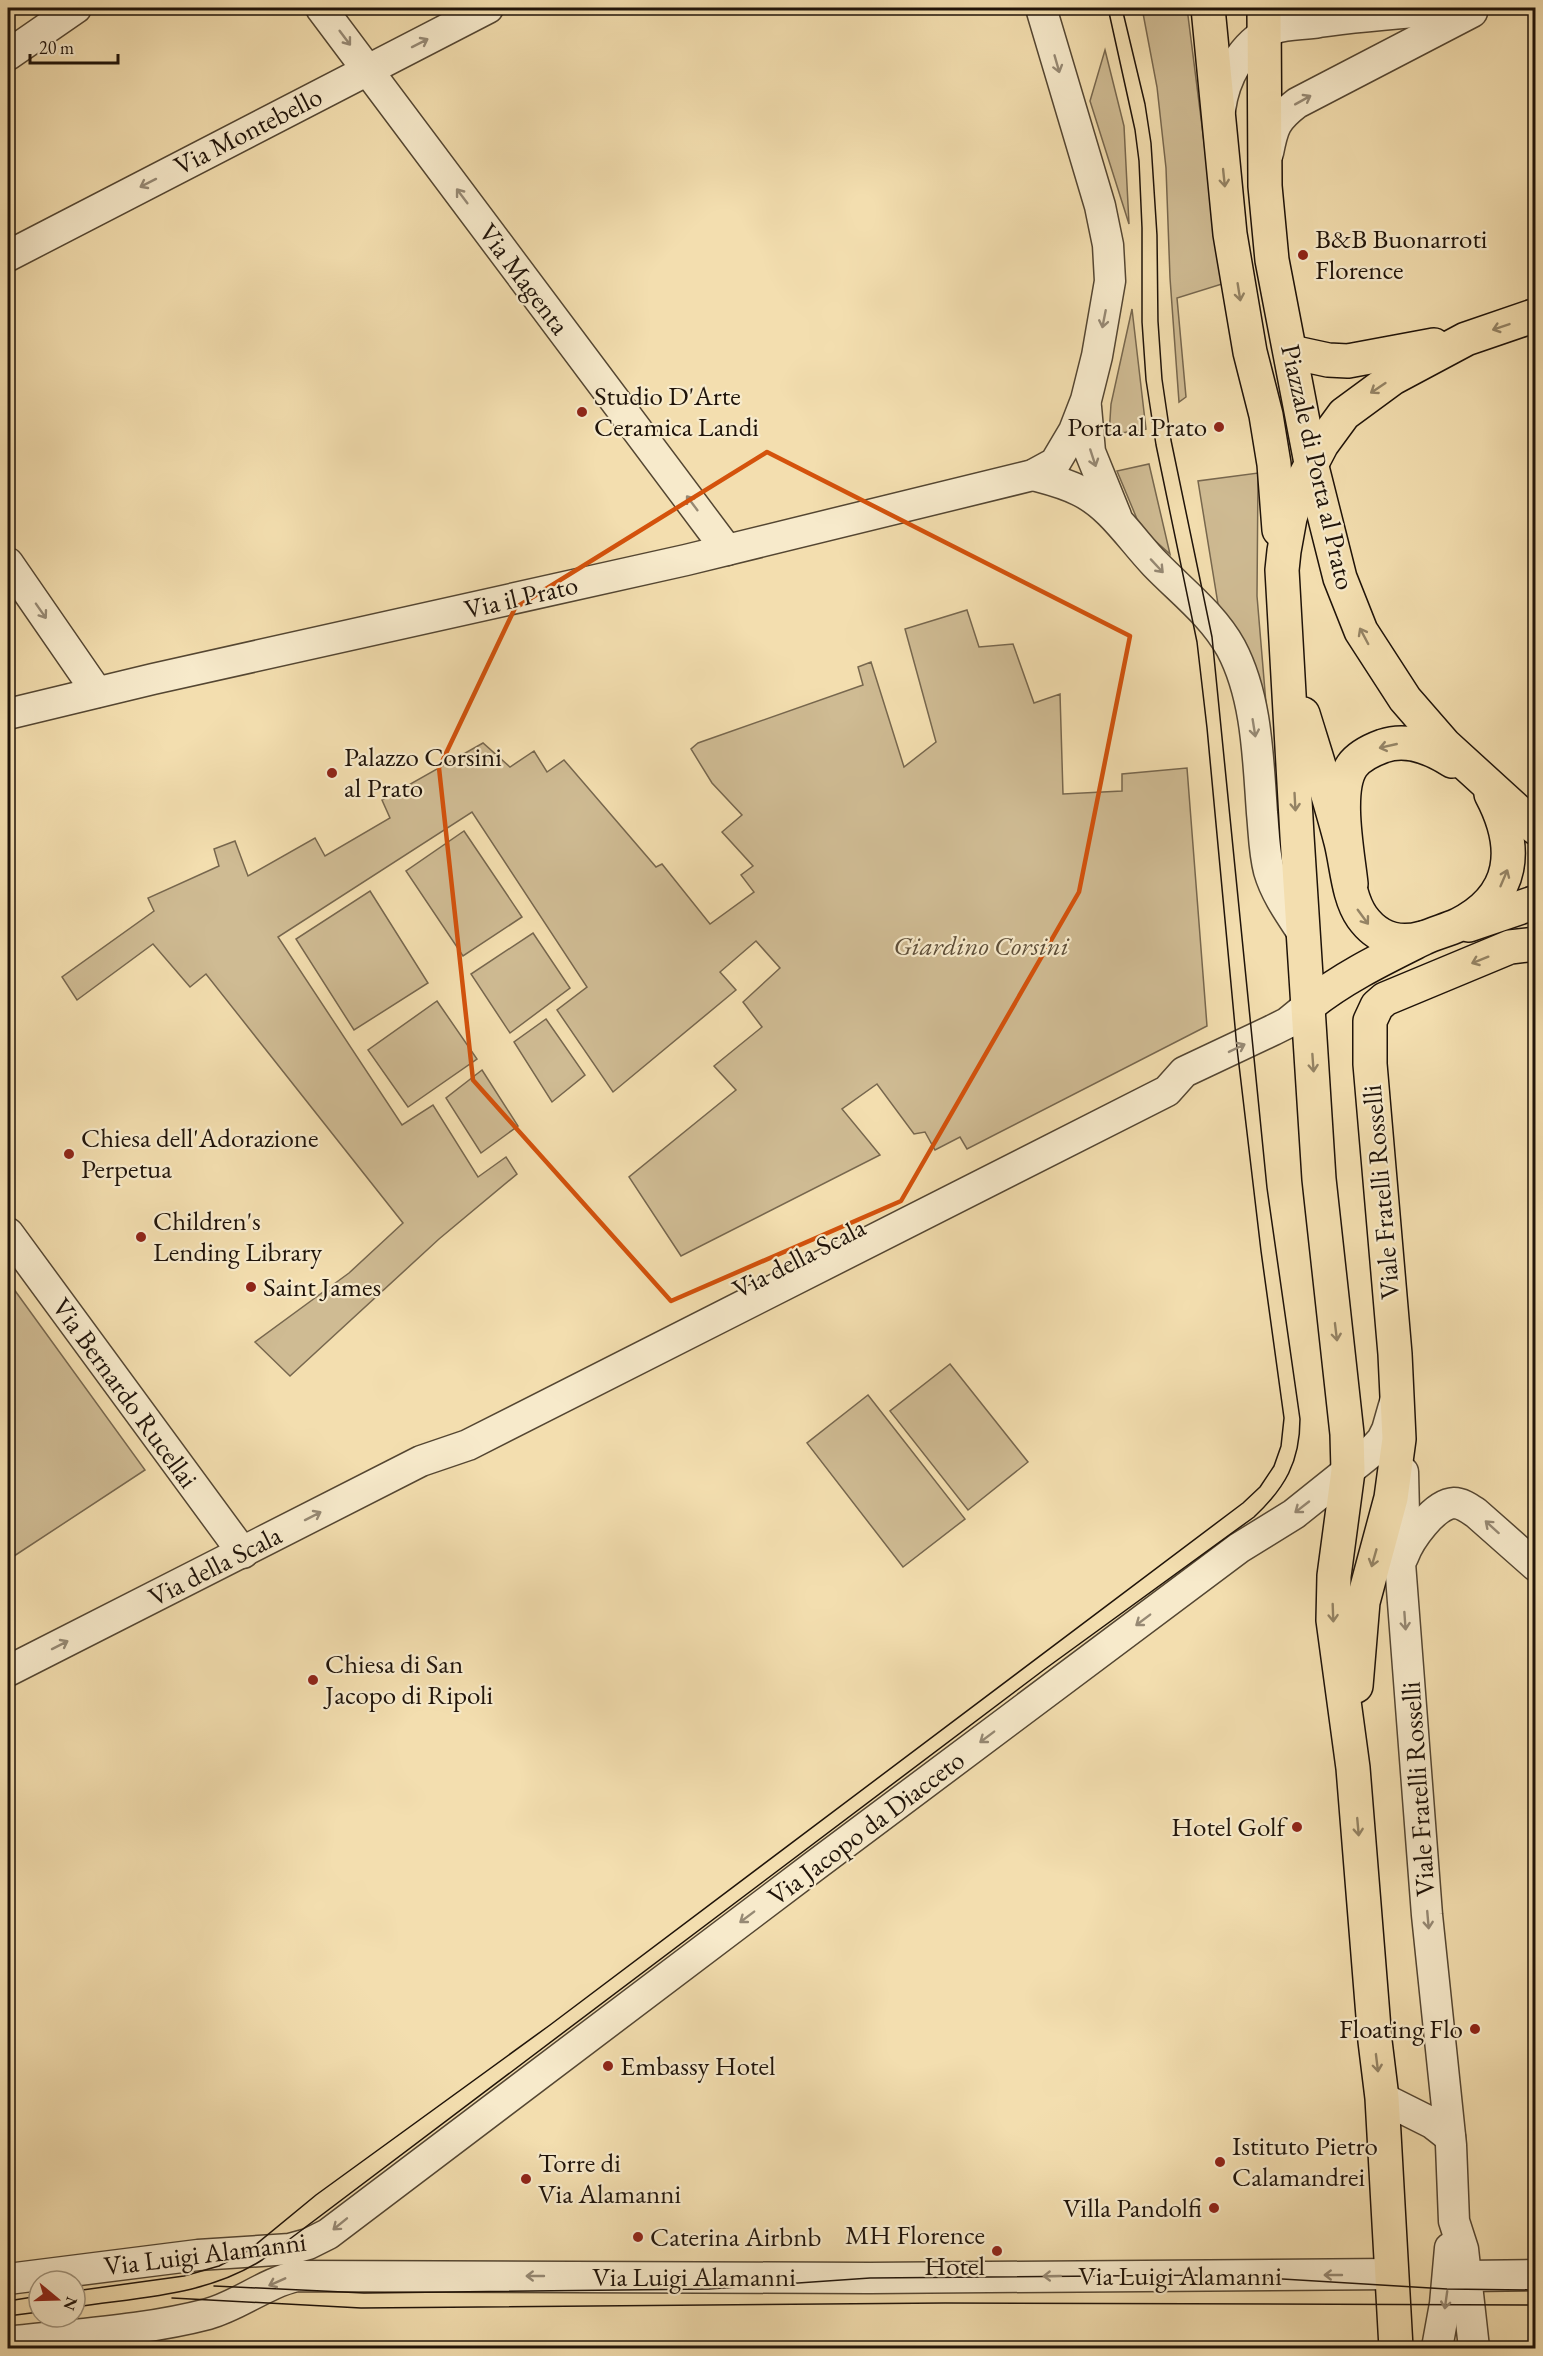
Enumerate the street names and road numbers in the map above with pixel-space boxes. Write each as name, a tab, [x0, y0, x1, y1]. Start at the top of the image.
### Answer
street label: Via Montebello	[168, 78, 328, 183]
street label: Via Magenta	[471, 216, 578, 342]
street label: Piazzale di Porta al Prato	[1273, 341, 1364, 593]
street label: Via il Prato	[461, 566, 581, 627]
street label: Viale Fratelli Rosselli	[1354, 1083, 1407, 1301]
street label: Via della Scala	[726, 1209, 871, 1306]
street label: Via Bernardo Rucellai	[45, 1291, 207, 1495]
street label: Via della Scala	[142, 1517, 287, 1614]
street label: Viale Fratelli Rosselli	[1393, 1680, 1442, 1898]
street label: Via Jacopo da Diacceto	[760, 1742, 971, 1913]
street label: Via Luigi Alamanni	[102, 2224, 308, 2283]
street label: Via Luigi Alamanni	[1078, 2258, 1282, 2293]
street label: Via Luigi Alamanni	[592, 2259, 796, 2294]

